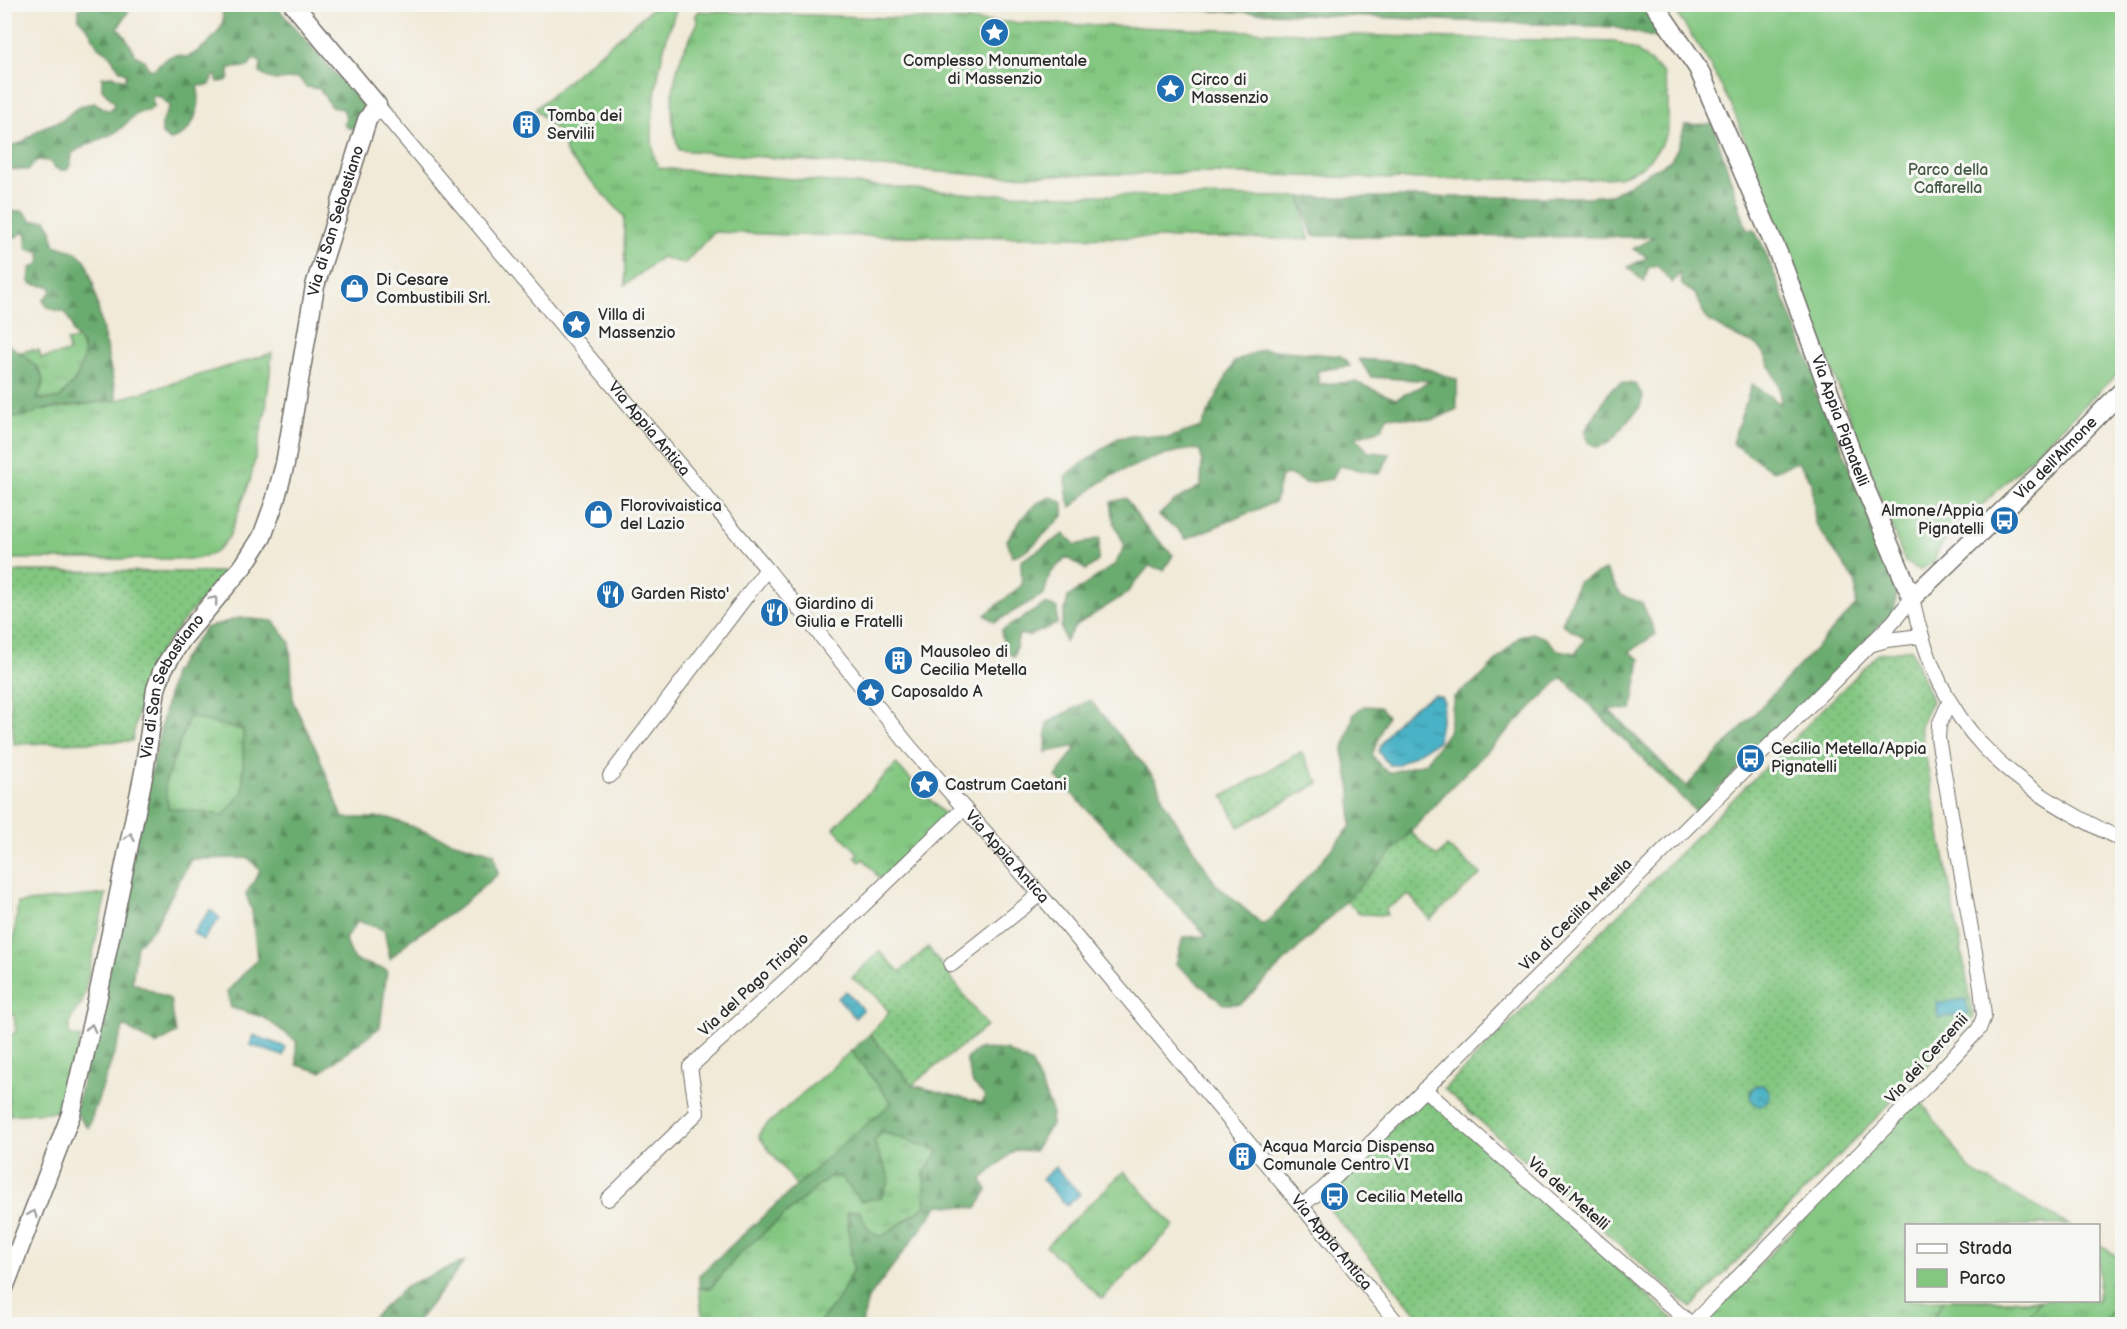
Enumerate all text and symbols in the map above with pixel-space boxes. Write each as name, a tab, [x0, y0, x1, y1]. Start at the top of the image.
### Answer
place icon: Complesso Monumentale di Massenzio	[979, 17, 1011, 49]
place label: Complesso Monumentale di Massenzio	[903, 52, 1088, 89]
place label: Circo di Massenzio	[1191, 71, 1269, 108]
place icon: Circo di Massenzio	[1154, 73, 1186, 105]
place label: Tomba dei Servilii	[547, 107, 622, 144]
building icon: Tomba dei Servilii	[510, 109, 542, 141]
street label: Via di San Sebastiano	[304, 143, 368, 298]
park label: Parco della Caffarella	[1908, 161, 1988, 198]
place label: Di Cesare Combustibili Srl.	[376, 271, 490, 308]
shop icon: Di Cesare Combustibili Srl.	[339, 273, 371, 305]
place label: Villa di Massenzio	[598, 306, 676, 343]
place icon: Villa di Massenzio	[561, 308, 593, 340]
street label: Via Appia Pignatelli	[1807, 352, 1873, 489]
street label: Via Appia Antica	[604, 378, 694, 480]
street label: Via dell'Almone	[2010, 412, 2102, 504]
place label: Florovivaistica del Lazio	[620, 497, 722, 534]
shop icon: Florovivaistica del Lazio	[583, 499, 615, 531]
place label: Almone/Appia Pignatelli	[1881, 502, 1984, 539]
bus stop icon: Almone/Appia Pignatelli	[1989, 504, 2021, 536]
restaurant icon: Garden Risto'	[594, 578, 626, 610]
place label: Garden Risto'	[631, 585, 729, 604]
place label: Giardino di Giulia e Fratelli	[795, 595, 903, 632]
one-way arrow	[207, 596, 218, 607]
restaurant icon: Giardino di Giulia e Fratelli	[758, 597, 790, 629]
street label: Via di San Sebastiano	[137, 610, 208, 760]
place label: Mausoleo di Cecilia Metella	[920, 643, 1027, 680]
building icon: Mausoleo di Cecilia Metella	[883, 645, 915, 677]
place icon: Caposaldo A	[854, 676, 886, 708]
place label: Caposaldo A	[891, 683, 983, 702]
place label: Cecilia Metella/Appia Pignatelli	[1771, 740, 1926, 777]
bus stop icon: Cecilia Metella/Appia Pignatelli	[1734, 742, 1766, 774]
place icon: Castrum Caetani	[908, 769, 940, 801]
place label: Castrum Caetani	[945, 776, 1067, 795]
street label: Via Appia Antica	[961, 806, 1053, 907]
one-way arrow	[123, 833, 136, 843]
street label: Via di Cecilia Metella	[1516, 855, 1636, 975]
street label: Via del Pago Triopio	[695, 929, 813, 1041]
street label: Via dei Cercenii	[1882, 1010, 1972, 1108]
one-way arrow	[83, 1023, 96, 1033]
place label: Acqua Marcia Dispensa Comunale Centro VI	[1263, 1138, 1435, 1175]
building icon: Acqua Marcia Dispensa Comunale Centro VI	[1226, 1140, 1258, 1172]
street label: Via dei Metelli	[1523, 1153, 1613, 1235]
bus stop icon: Cecilia Metella	[1319, 1181, 1351, 1213]
place label: Cecilia Metella	[1356, 1188, 1463, 1207]
street label: Via Appia Antica	[1287, 1191, 1376, 1294]
one-way arrow	[25, 1209, 38, 1220]
legend	[1905, 1224, 2100, 1302]
text: Strada	[1959, 1238, 2012, 1259]
text: Parco	[1959, 1268, 2006, 1289]

